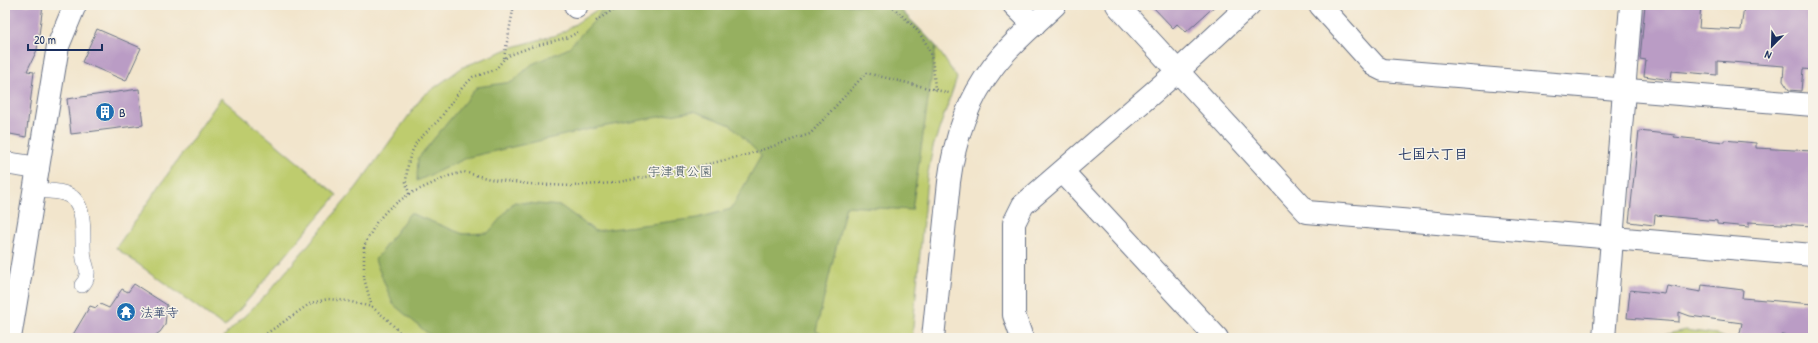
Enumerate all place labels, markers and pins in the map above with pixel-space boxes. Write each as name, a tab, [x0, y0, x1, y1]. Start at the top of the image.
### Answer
building icon: B	[94, 101, 116, 123]
place label: B	[119, 103, 126, 121]
temple icon: 法華寺	[115, 301, 137, 323]
place label: 法華寺	[140, 303, 179, 321]

